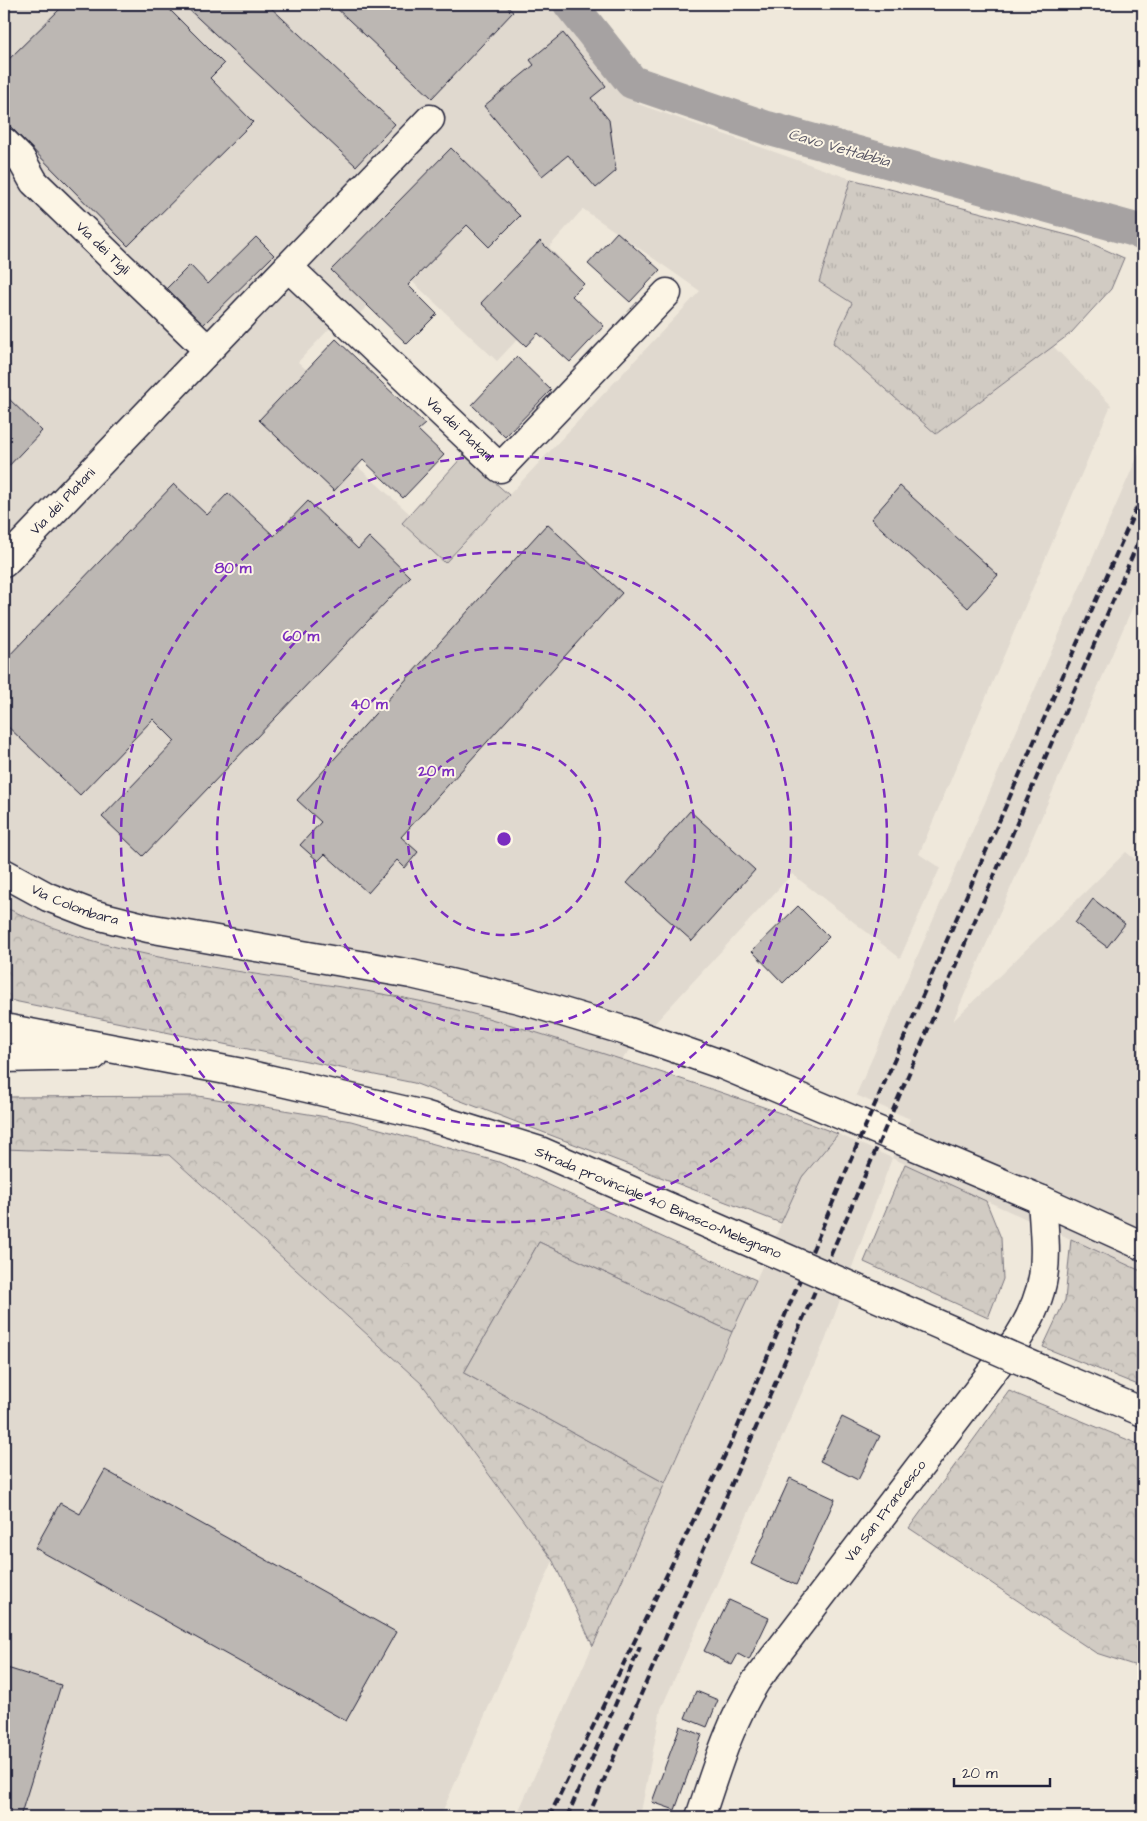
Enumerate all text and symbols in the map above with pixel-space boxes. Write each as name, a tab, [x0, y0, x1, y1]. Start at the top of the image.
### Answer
water label: Cavo Vettabbia	[786, 124, 893, 173]
street label: Via dei Tigli	[71, 217, 134, 279]
street label: Via dei Platani	[421, 392, 497, 466]
street label: Via dei Platani	[26, 464, 100, 540]
text: 80 m	[215, 558, 252, 579]
text: 60 m	[283, 626, 320, 647]
text: 40 m	[350, 694, 388, 715]
text: 20 m	[417, 761, 454, 782]
centre of rings	[495, 830, 513, 848]
street label: Via Colombara	[27, 879, 120, 930]
street label: Strada provinciale 40 Binasco-Melegnano	[532, 1142, 784, 1264]
street label: Via San Francesco	[840, 1456, 931, 1567]
scale bar	[954, 1756, 1051, 1788]
text: 20 m	[962, 1763, 998, 1784]

